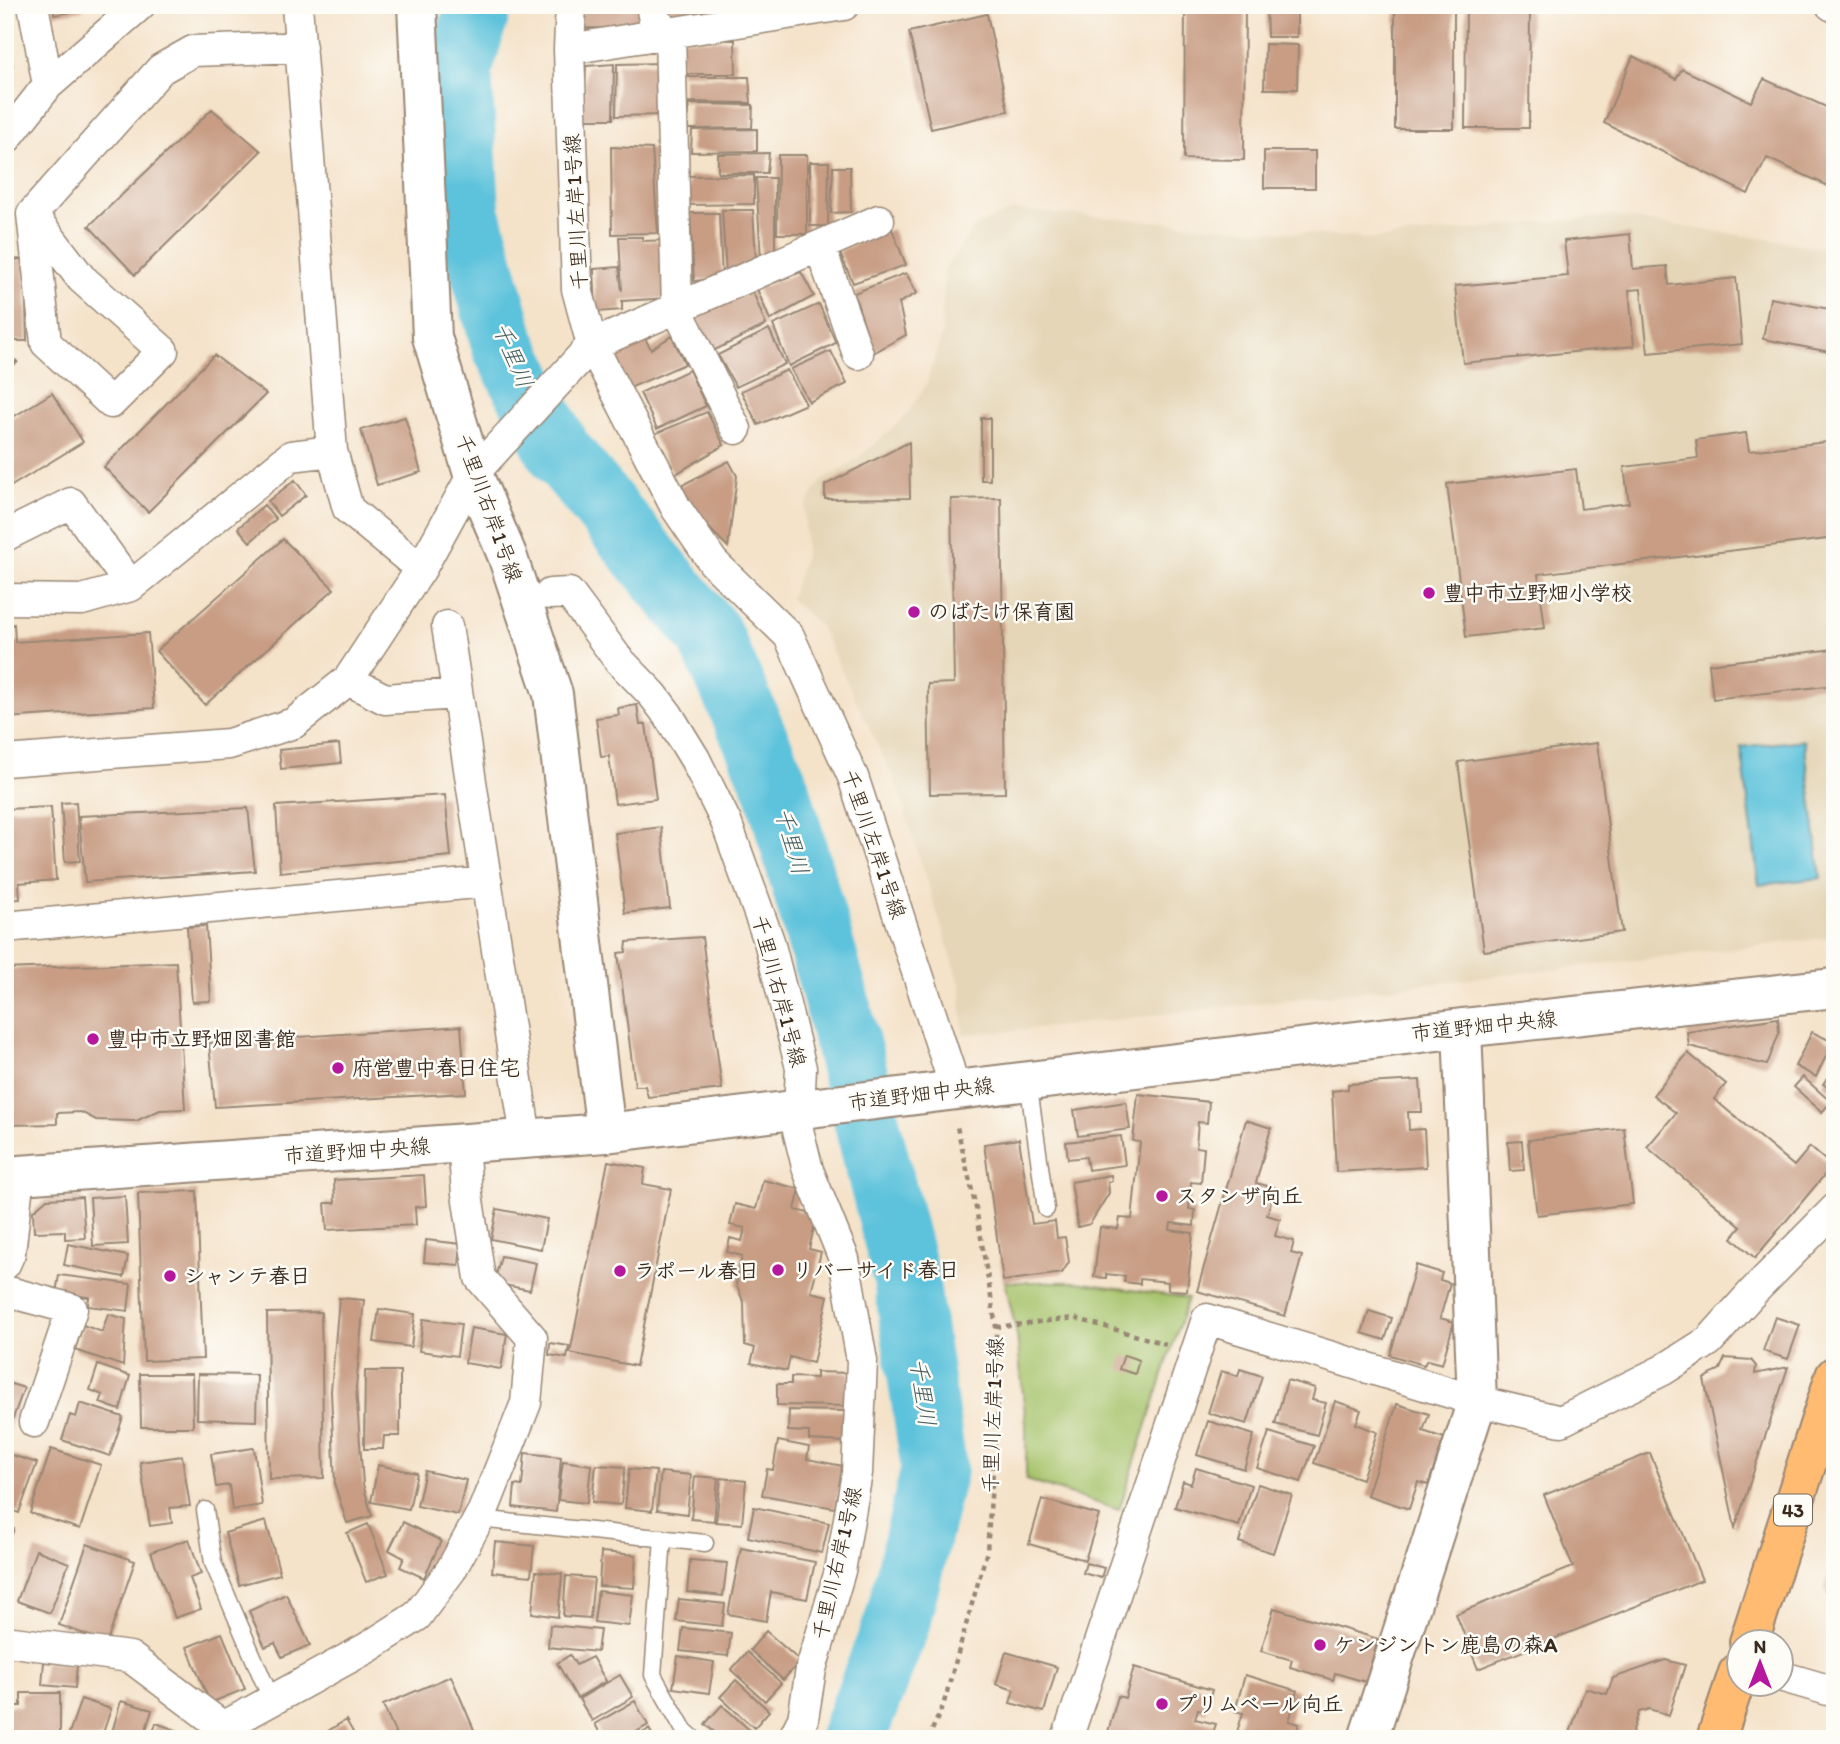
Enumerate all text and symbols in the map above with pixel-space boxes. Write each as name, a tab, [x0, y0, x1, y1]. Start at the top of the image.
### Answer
street label: 千里川左岸1号線	[559, 133, 592, 291]
water label: 千里川	[487, 318, 539, 392]
street label: 千里川右岸1号線	[451, 430, 528, 586]
place label: 豊中市立野畑小学校	[1443, 580, 1632, 605]
marker: 豊中市立野畑小学校	[1421, 585, 1437, 601]
place label: のばたけ保育園	[928, 599, 1075, 624]
marker: のばたけ保育園	[906, 604, 922, 620]
street label: 千里川左岸1号線	[837, 766, 912, 922]
water label: 千里川	[769, 804, 815, 878]
street label: 千里川右岸1号線	[747, 912, 812, 1070]
street label: 市道野畑中央線	[1410, 1005, 1558, 1046]
place label: 豊中市立野畑図書館	[107, 1026, 296, 1051]
marker: 豊中市立野畑図書館	[85, 1031, 101, 1047]
place label: 府営豊中春日住宅	[352, 1055, 520, 1080]
marker: 府営豊中春日住宅	[330, 1060, 346, 1076]
street label: 市道野畑中央線	[846, 1072, 995, 1115]
street label: 市道野畑中央線	[283, 1133, 431, 1168]
place label: スタンザ向丘	[1176, 1183, 1302, 1208]
marker: スタンザ向丘	[1154, 1188, 1170, 1204]
place label: リバーサイド春日	[792, 1257, 960, 1282]
place label: ラポール春日	[634, 1258, 759, 1283]
marker: リバーサイド春日	[770, 1262, 786, 1278]
place label: シャンテ春日	[184, 1263, 311, 1288]
marker: ラポール春日	[612, 1263, 628, 1279]
marker: シャンテ春日	[162, 1268, 178, 1284]
street label: 千里川左岸1号線	[977, 1336, 1008, 1494]
water label: 千里川	[904, 1356, 942, 1428]
street label: 千里川右岸1号線	[807, 1484, 866, 1642]
road number: 43	[1774, 1494, 1812, 1526]
north arrow	[1724, 1628, 1794, 1698]
place label: ケンジントン鹿島の森A	[1334, 1632, 1558, 1657]
text: N	[1754, 1635, 1766, 1658]
marker: ケンジントン鹿島の森A	[1312, 1637, 1328, 1653]
place label: プリムベール向丘	[1176, 1691, 1343, 1716]
marker: プリムベール向丘	[1154, 1696, 1170, 1712]

